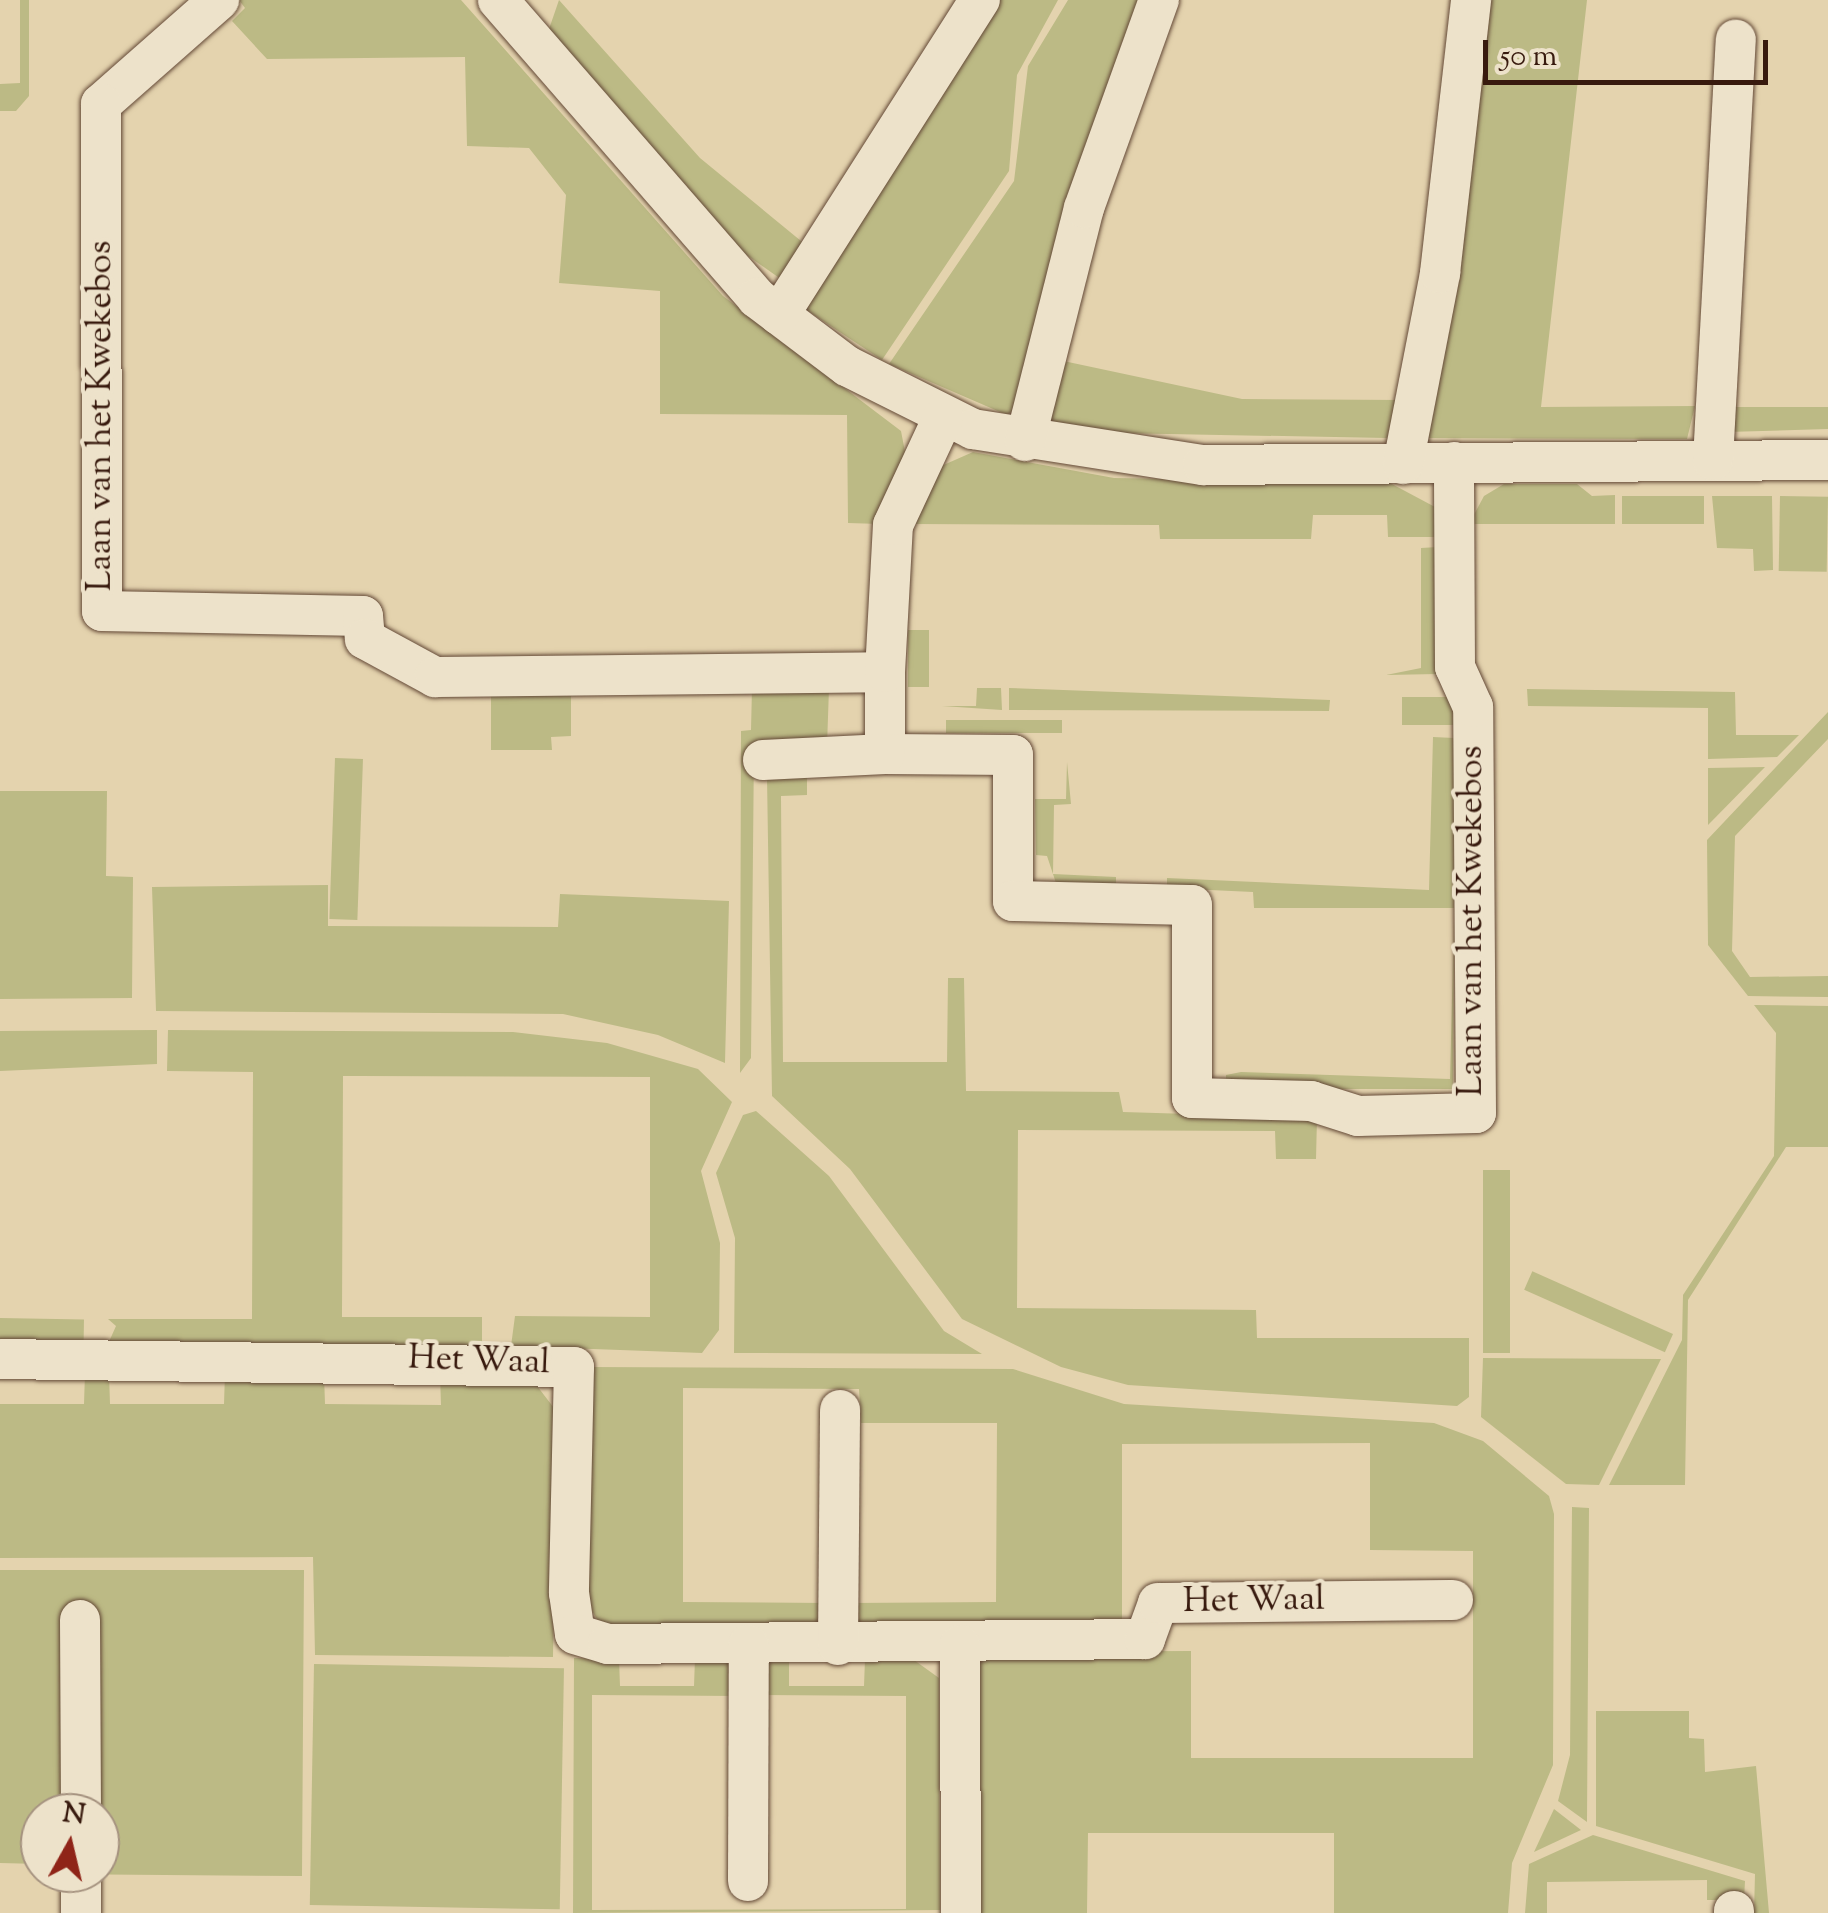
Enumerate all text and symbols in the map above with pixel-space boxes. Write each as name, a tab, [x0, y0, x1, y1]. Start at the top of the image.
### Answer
scale bar	[1488, 20, 1773, 82]
text: 50 m	[1500, 36, 1557, 79]
street label: Laan van het Kwekebos	[81, 240, 123, 592]
street label: Laan van het Kwekebos	[1452, 745, 1494, 1097]
street label: Het Waal	[407, 1339, 551, 1385]
street label: Het Waal	[1183, 1580, 1325, 1624]
north arrow	[20, 1793, 120, 1893]
text: N	[60, 1794, 88, 1837]

